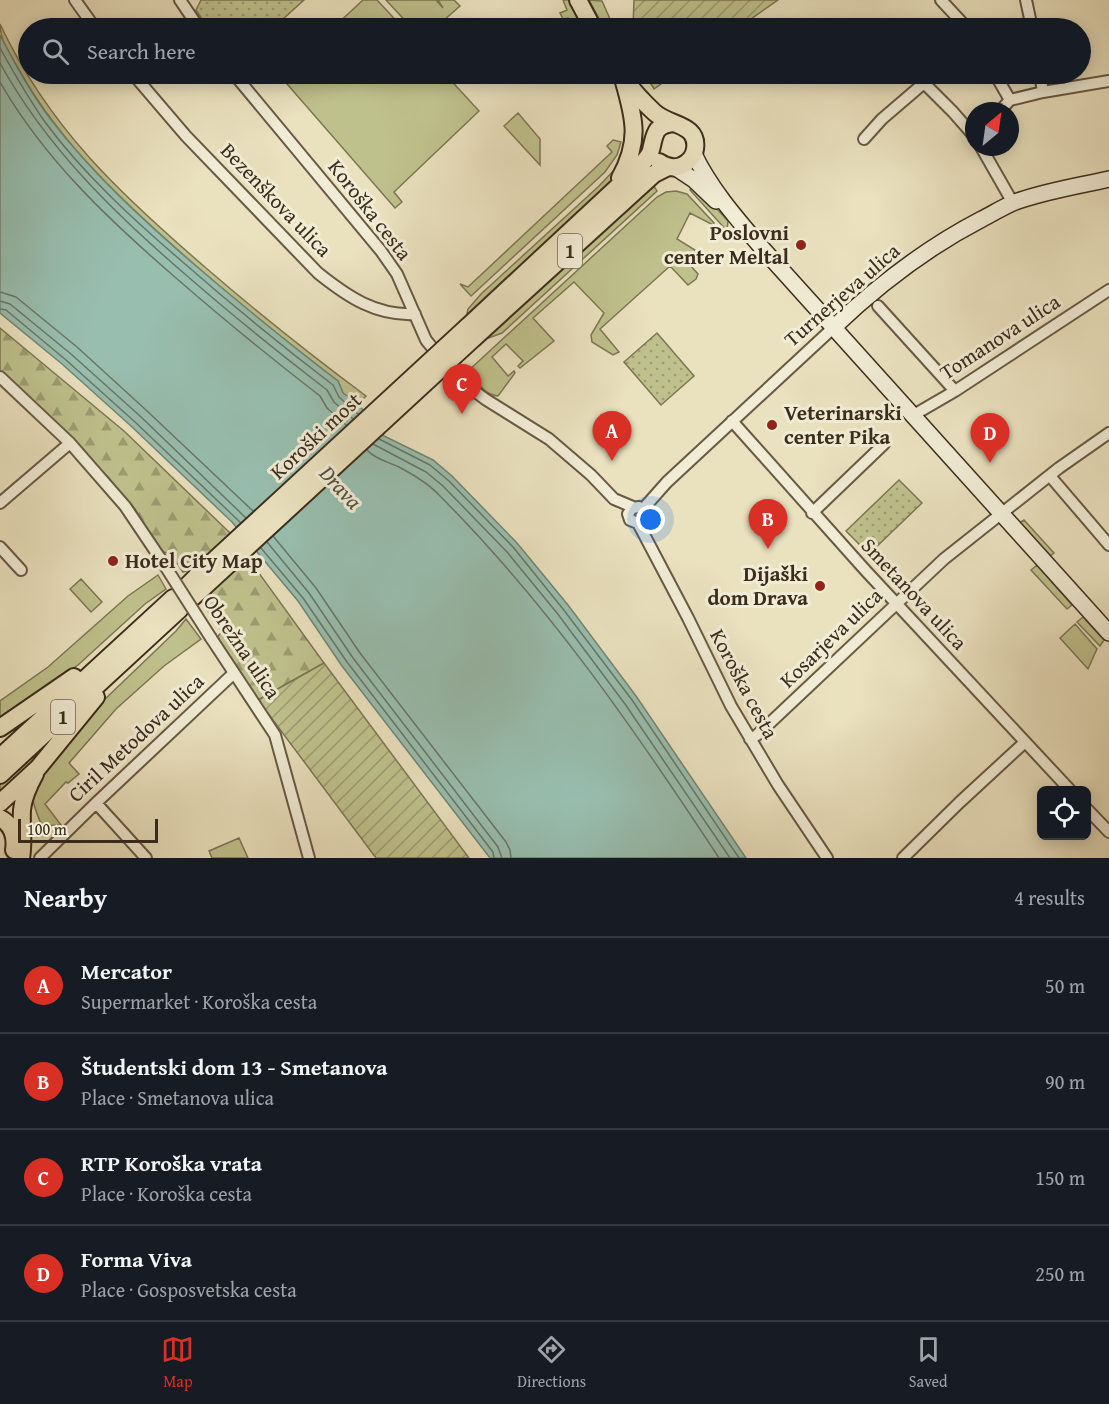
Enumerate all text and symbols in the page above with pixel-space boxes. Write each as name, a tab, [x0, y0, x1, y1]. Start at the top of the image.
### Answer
search box	[18, 18, 1091, 84]
icon: search	[39, 35, 72, 68]
text: Search here	[87, 35, 196, 67]
north arrow	[965, 102, 1019, 156]
street label: Bezenškova ulica	[214, 135, 339, 264]
street label: Koroška cesta	[321, 153, 420, 267]
place label: Poslovni center Meltal	[664, 217, 789, 272]
road number: 1	[558, 234, 582, 268]
street label: Turnerjeva ulica	[777, 235, 906, 354]
marker: Poslovni center Meltal	[794, 238, 808, 252]
street label: Tomanova ulica	[933, 286, 1066, 387]
pin: C	[442, 364, 482, 414]
street label: Koroški most	[263, 385, 369, 486]
place label: Veterinarski center Pika	[784, 397, 902, 452]
pin: A	[592, 412, 632, 461]
pin: D	[970, 414, 1010, 463]
marker: Veterinarski center Pika	[765, 418, 779, 432]
water label: Drava	[312, 457, 370, 516]
pin: B	[748, 500, 788, 549]
your location	[636, 505, 665, 534]
street label: Smetanova ulica	[854, 531, 975, 657]
place label: Hotel City Map	[125, 545, 263, 576]
marker: Hotel City Map	[106, 554, 120, 568]
place label: Dijaški dom Drava	[707, 558, 808, 613]
marker: Dijaški dom Drava	[813, 579, 827, 593]
street label: Kosarjeva ulica	[772, 580, 889, 695]
street label: Obrežna ulica	[196, 588, 289, 705]
street label: Koroška cesta	[702, 623, 786, 744]
street label: Ciril Metodova ulica	[61, 666, 211, 809]
road number: 1	[51, 700, 75, 734]
map controls	[1037, 786, 1091, 840]
button: locate	[1037, 786, 1091, 840]
scale bar	[18, 816, 158, 844]
text: 100 m	[27, 817, 67, 841]
text: Nearby	[24, 878, 107, 917]
text: 4 results	[1014, 883, 1085, 912]
text: Mercator	[81, 955, 172, 987]
text: A	[37, 971, 50, 1000]
text: 50 m	[1045, 971, 1085, 1000]
text: Supermarket · Koroška cesta	[81, 987, 317, 1016]
text: Študentski dom 13 - Smetanova	[81, 1051, 388, 1083]
text: B	[37, 1067, 50, 1096]
text: 90 m	[1045, 1067, 1085, 1096]
text: Place · Smetanova ulica	[81, 1083, 274, 1112]
text: RTP Koroška vrata	[81, 1147, 262, 1179]
text: C	[38, 1163, 49, 1192]
text: 150 m	[1035, 1163, 1085, 1192]
text: Place · Koroška cesta	[81, 1179, 252, 1208]
text: Forma Viva	[81, 1243, 192, 1275]
text: D	[37, 1259, 50, 1288]
text: 250 m	[1035, 1259, 1085, 1288]
text: Place · Gosposvetska cesta	[81, 1275, 297, 1304]
tab: Map	[161, 1333, 194, 1393]
tab: Directions	[517, 1333, 586, 1393]
tab: Saved	[909, 1333, 948, 1393]

